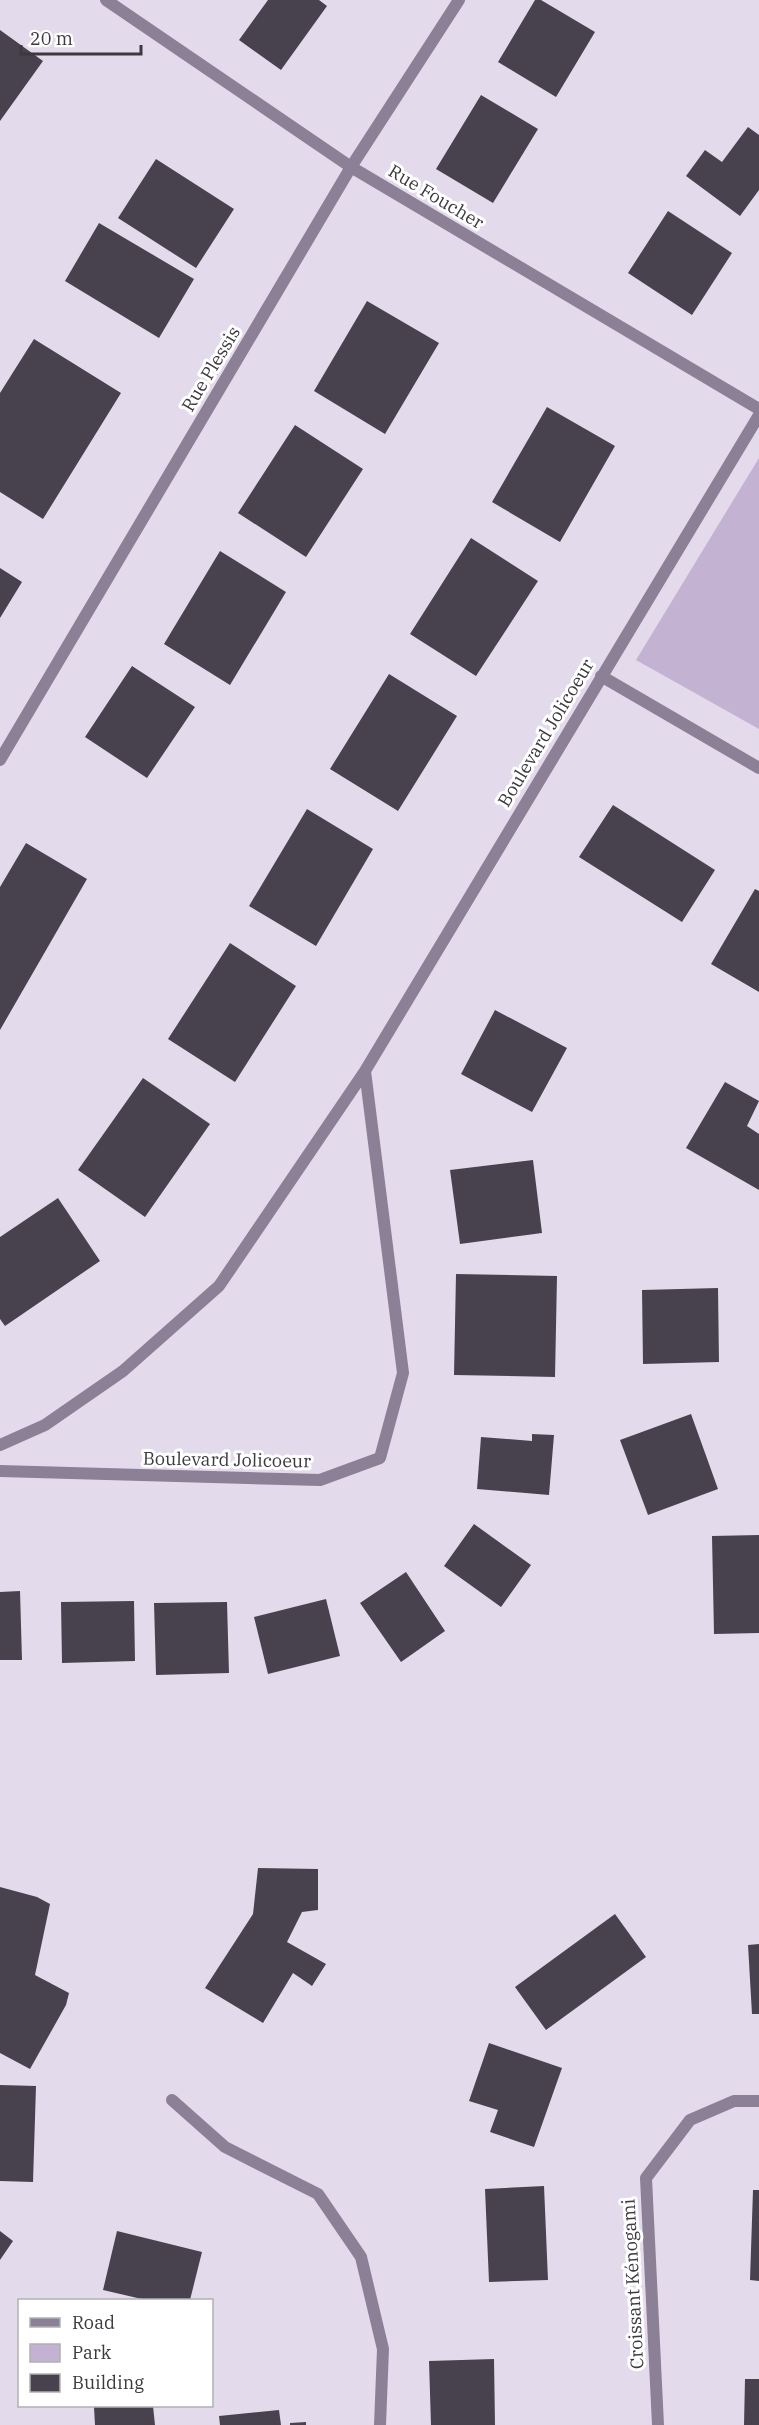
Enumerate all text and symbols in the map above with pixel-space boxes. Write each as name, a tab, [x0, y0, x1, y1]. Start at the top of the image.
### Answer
scale bar	[21, 18, 141, 56]
text: 20 m	[30, 27, 73, 50]
street label: Rue Foucher	[384, 159, 488, 234]
street label: Rue Plessis	[176, 322, 245, 415]
street label: Boulevard Jolicoeur	[492, 655, 599, 811]
street label: Boulevard Jolicoeur	[143, 1447, 311, 1472]
street label: Croissant Kénogami	[617, 2198, 648, 2370]
legend	[18, 2299, 213, 2407]
text: Road	[72, 2311, 115, 2334]
text: Park	[72, 2341, 112, 2364]
text: Building	[72, 2371, 144, 2394]

